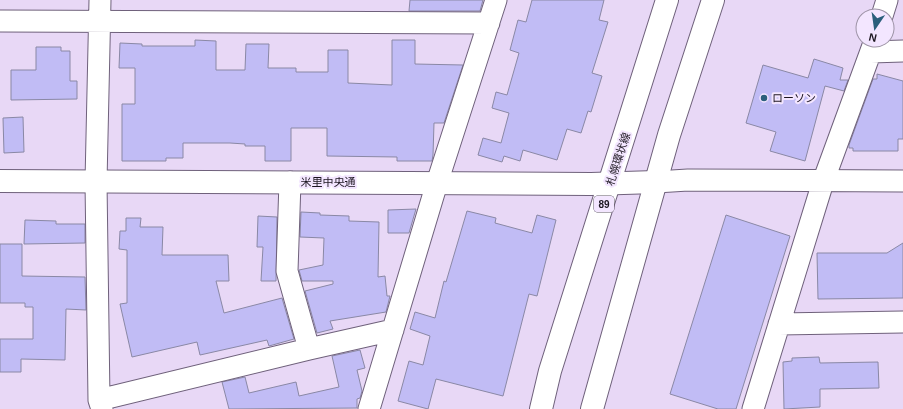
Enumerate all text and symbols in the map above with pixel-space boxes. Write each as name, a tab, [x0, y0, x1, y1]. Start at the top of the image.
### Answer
north arrow	[855, 8, 895, 48]
text: N	[867, 31, 878, 44]
place label: ローソン	[772, 92, 816, 104]
marker: ローソン	[759, 93, 769, 103]
street label: 札幌環状線	[604, 131, 632, 187]
street label: 米里中央通	[301, 176, 356, 188]
road number: 89	[594, 196, 614, 212]

